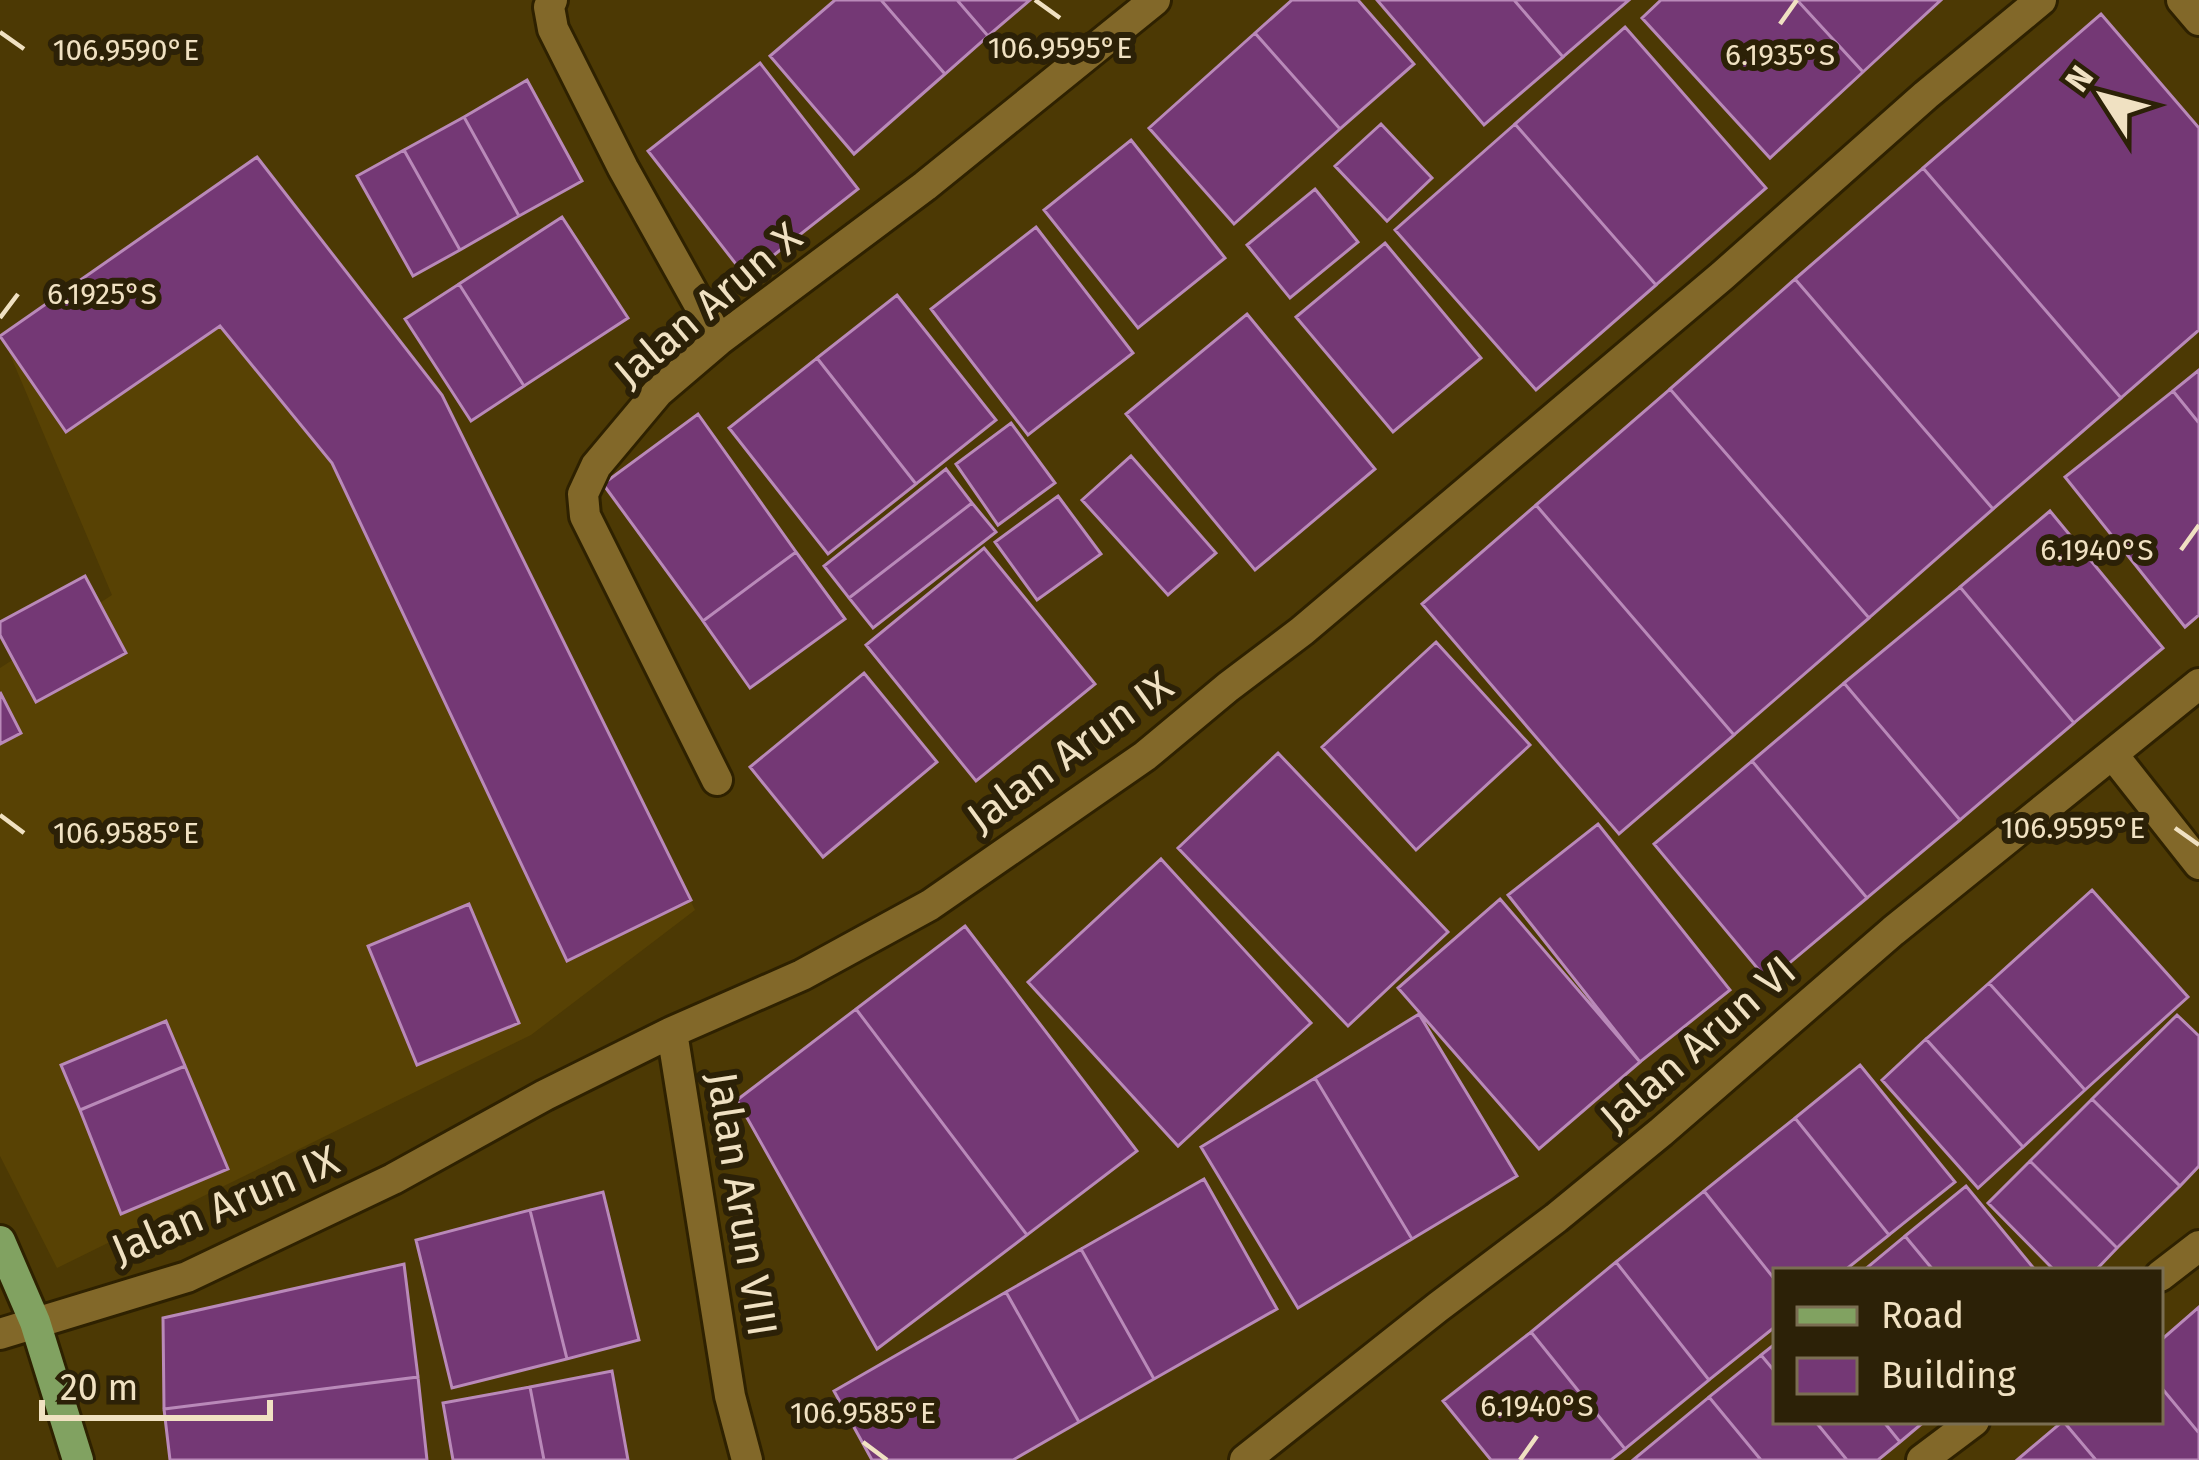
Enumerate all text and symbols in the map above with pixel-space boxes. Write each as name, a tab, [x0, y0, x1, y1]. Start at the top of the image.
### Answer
text: 106.9595°E	[988, 30, 1132, 66]
text: 106.9590°E	[53, 32, 199, 68]
north arrow	[2043, 36, 2163, 156]
text: 6.1935°S	[1725, 37, 1835, 73]
text: N	[2057, 58, 2102, 100]
street label: Jalan Arun X	[604, 212, 812, 398]
text: 6.1925°S	[47, 276, 157, 312]
text: 6.1940°S	[2040, 532, 2154, 568]
street label: Jalan Arun IX	[958, 661, 1183, 843]
text: 106.9595°E	[2001, 810, 2145, 846]
text: 106.9585°E	[53, 815, 199, 851]
street label: Jalan Arun VI	[1590, 946, 1806, 1142]
street label: Jalan Arun VIII	[696, 1068, 788, 1340]
street label: Jalan Arun IX	[104, 1135, 346, 1275]
legend	[1773, 1268, 2163, 1424]
text: Road	[1881, 1294, 1964, 1338]
scale bar	[42, 1346, 270, 1420]
text: Building	[1881, 1354, 2016, 1398]
text: 20 m	[60, 1366, 138, 1410]
text: 6.1940°S	[1480, 1388, 1594, 1424]
text: 106.9585°E	[790, 1395, 936, 1431]

